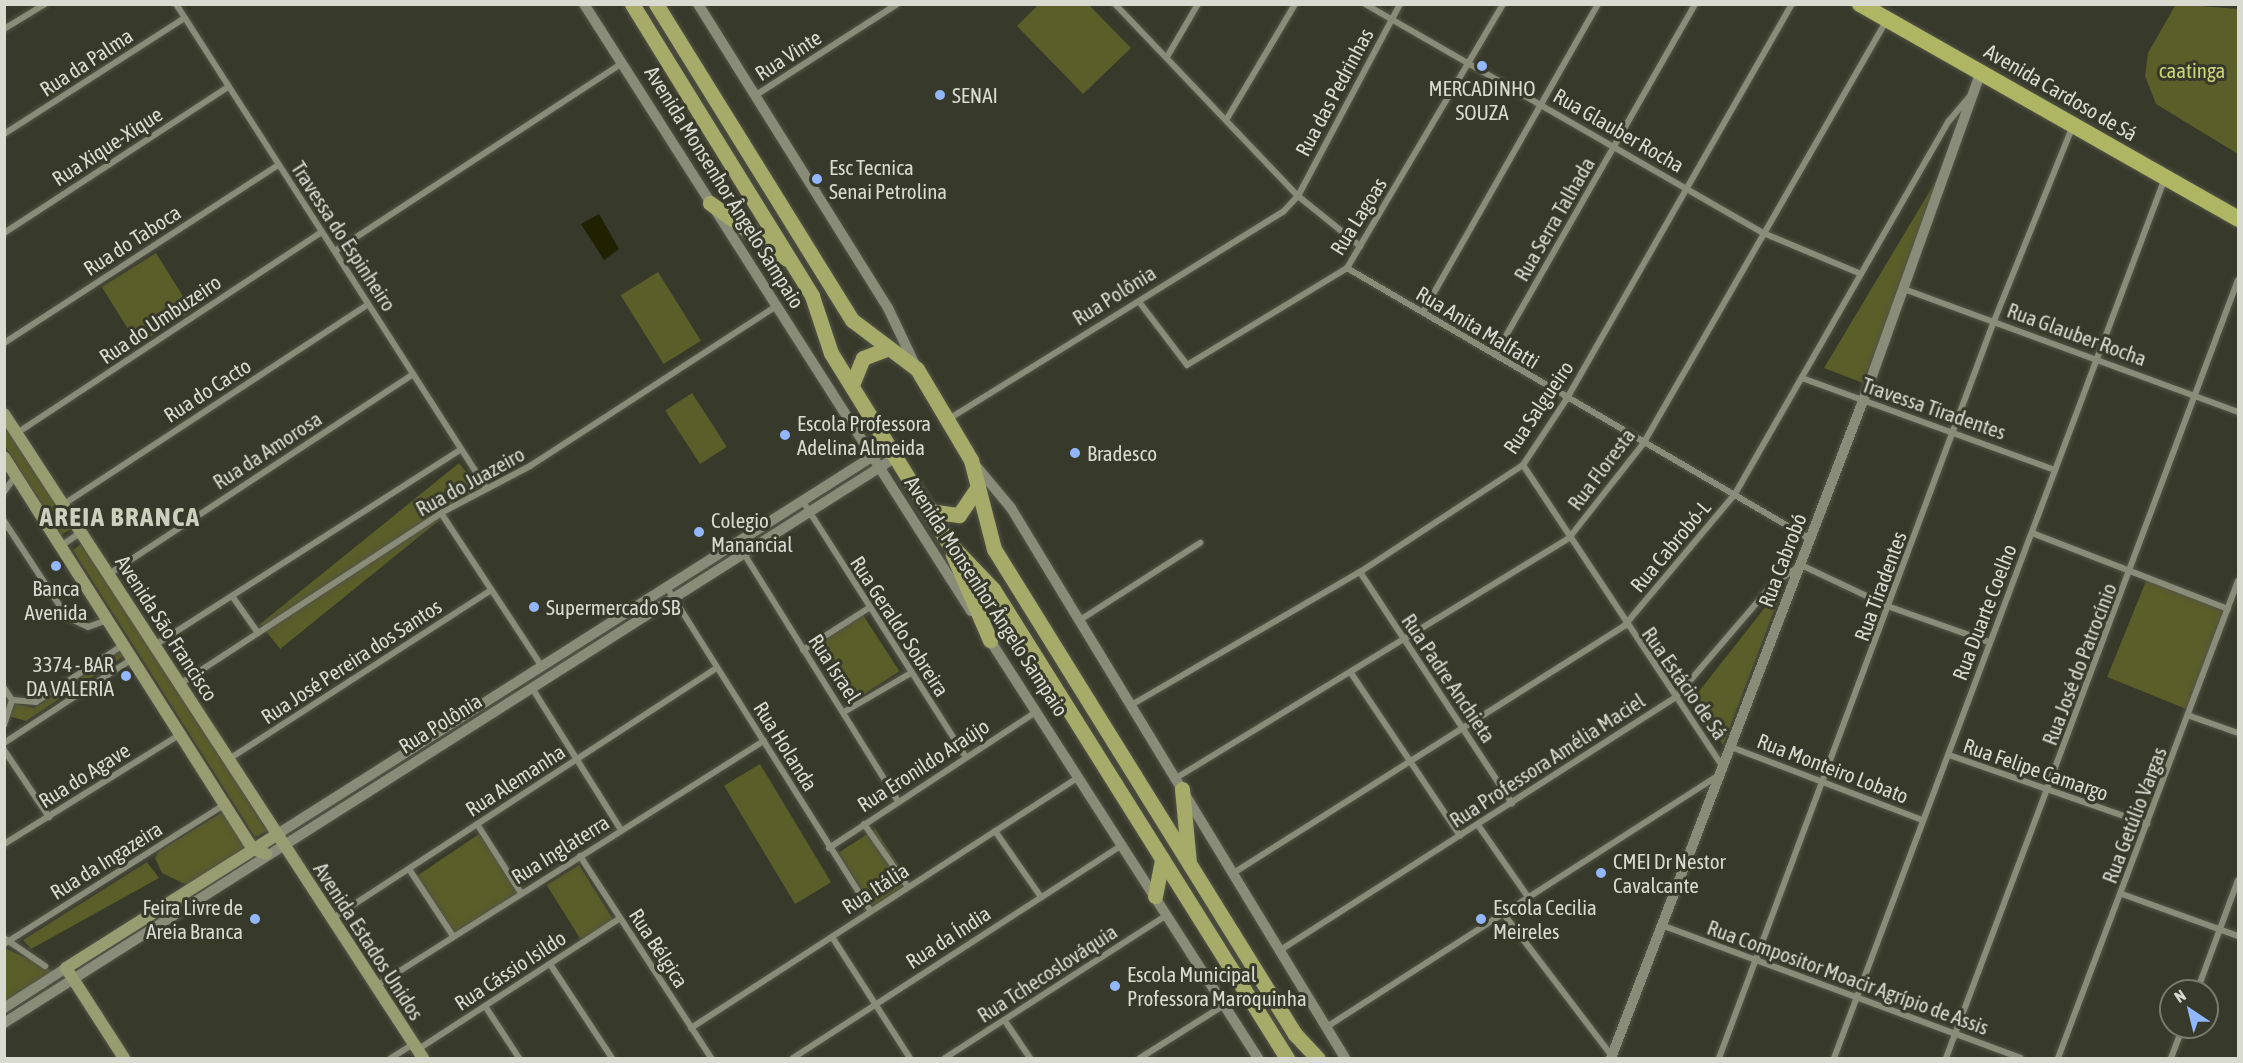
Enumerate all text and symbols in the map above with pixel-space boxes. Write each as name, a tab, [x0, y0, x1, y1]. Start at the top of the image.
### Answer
street label: Rua da Palma	[35, 23, 137, 101]
street label: Rua Vinte	[750, 24, 826, 86]
street label: Rua das Pedrinhas	[1290, 24, 1378, 160]
street label: Avenida Cardoso de Sá	[1980, 38, 2142, 146]
park label: caatinga	[2159, 57, 2225, 83]
marker: MERCADINHO SOUZA	[1475, 59, 1489, 73]
street label: Avenida Monsenhor Ângelo Sampaio	[640, 61, 810, 313]
place label: MERCADINHO SOUZA	[1428, 75, 1536, 125]
place label: SENAI	[952, 82, 998, 108]
street label: Rua Glauber Rocha	[1549, 82, 1689, 178]
marker: SENAI	[933, 88, 947, 102]
street label: Rua Xique-Xique	[47, 101, 167, 191]
street label: Rua Serra Talhada	[1508, 153, 1600, 285]
place label: Esc Tecnica Senai Petrolina	[829, 154, 947, 204]
street label: Travessa do Espinheiro	[286, 156, 402, 316]
marker: Esc Tecnica Senai Petrolina	[810, 172, 824, 186]
street label: Rua Lagoas	[1324, 173, 1392, 259]
street label: Rua do Taboca	[79, 199, 185, 281]
street label: Rua Polônia	[1068, 260, 1160, 330]
street label: Rua do Umbuzeiro	[94, 269, 226, 369]
street label: Rua Anita Malfatti	[1412, 280, 1544, 374]
street label: Rua Glauber Rocha	[2004, 297, 2150, 371]
street label: Rua do Cacto	[159, 353, 255, 427]
street label: Rua Salgueiro	[1498, 356, 1578, 458]
street label: Travessa Tiradentes	[1859, 372, 2009, 444]
street label: Rua da Amorosa	[208, 406, 326, 494]
place label: Escola Professora Adelina Almeida	[797, 410, 931, 460]
street label: Rua Floresta	[1562, 423, 1640, 515]
marker: Escola Professora Adelina Almeida	[778, 428, 792, 442]
place label: Bradesco	[1087, 440, 1157, 466]
street label: Rua do Juazeiro	[411, 441, 529, 521]
marker: Bradesco	[1068, 446, 1082, 460]
street label: Avenida Monsenhor Ângelo Sampaio	[900, 471, 1074, 721]
street label: Rua Cabrobó-L	[1624, 495, 1716, 597]
district label: AREIA BRANCA	[40, 501, 200, 533]
place label: Colegio Manancial	[711, 507, 793, 557]
street label: Rua Cabrobó	[1753, 510, 1811, 610]
marker: Colegio Manancial	[692, 525, 706, 539]
street label: Rua Tiradentes	[1849, 528, 1911, 644]
street label: Rua Duarte Coelho	[1946, 540, 2022, 684]
street label: Avenida São Francisco	[111, 550, 223, 706]
street label: Rua Geraldo Sobreira	[845, 551, 955, 701]
marker: Banca Avenida	[49, 559, 63, 573]
place label: Banca Avenida	[25, 575, 87, 625]
street label: Rua José do Patrocínio	[2036, 579, 2122, 749]
street label: Rua José Pereira dos Santos	[256, 593, 446, 729]
place label: Supermercado SB	[546, 594, 681, 620]
marker: Supermercado SB	[527, 600, 541, 614]
street label: Rua Padre Anchieta	[1397, 609, 1501, 747]
street label: Rua Estácio de Sá	[1637, 622, 1733, 744]
street label: Rua Israel	[804, 629, 866, 707]
place label: 3374 - BAR DA VALERIA	[26, 651, 114, 701]
marker: 3374 - BAR DA VALERIA	[119, 669, 133, 683]
street label: Rua Professora Amélia Maciel	[1445, 687, 1649, 833]
street label: Rua Polônia	[394, 688, 486, 758]
street label: Rua Holanda	[749, 697, 823, 795]
street label: Rua Eronildo Araújo	[852, 713, 994, 817]
street label: Rua Monteiro Lobato	[1754, 728, 1912, 808]
street label: Rua Felipe Camargo	[1960, 732, 2112, 806]
street label: Rua do Agave	[34, 737, 134, 813]
street label: Rua Alemanha	[461, 739, 569, 821]
street label: Rua Getúlio Vargas	[2096, 743, 2172, 887]
street label: Rua Inglaterra	[507, 809, 613, 889]
street label: Rua da Ingazeira	[45, 816, 167, 904]
place label: CMEI Dr Nestor Cavalcante	[1613, 848, 1726, 898]
street label: Avenida Estados Unidos	[309, 857, 429, 1025]
street label: Rua Itália	[837, 857, 913, 919]
marker: CMEI Dr Nestor Cavalcante	[1594, 866, 1608, 880]
place label: Feira Livre de Areia Branca	[142, 894, 243, 944]
place label: Escola Cecilia Meireles	[1493, 894, 1597, 944]
street label: Rua da Índia	[901, 900, 995, 974]
street label: Rua Bélgica	[624, 904, 694, 992]
marker: Feira Livre de Areia Branca	[248, 912, 262, 926]
marker: Escola Cecilia Meireles	[1474, 912, 1488, 926]
street label: Rua Compositor Moacir Agrípio de Assis	[1704, 914, 1992, 1040]
street label: Rua Tchecoslováquia	[972, 918, 1122, 1028]
street label: Rua Cássio Isildo	[450, 925, 570, 1015]
place label: Escola Municipal Professora Maroquinha	[1127, 961, 1307, 1011]
marker: Escola Municipal Professora Maroquinha	[1108, 979, 1122, 993]
north arrow	[2159, 979, 2219, 1039]
text: N	[2171, 986, 2189, 1006]

